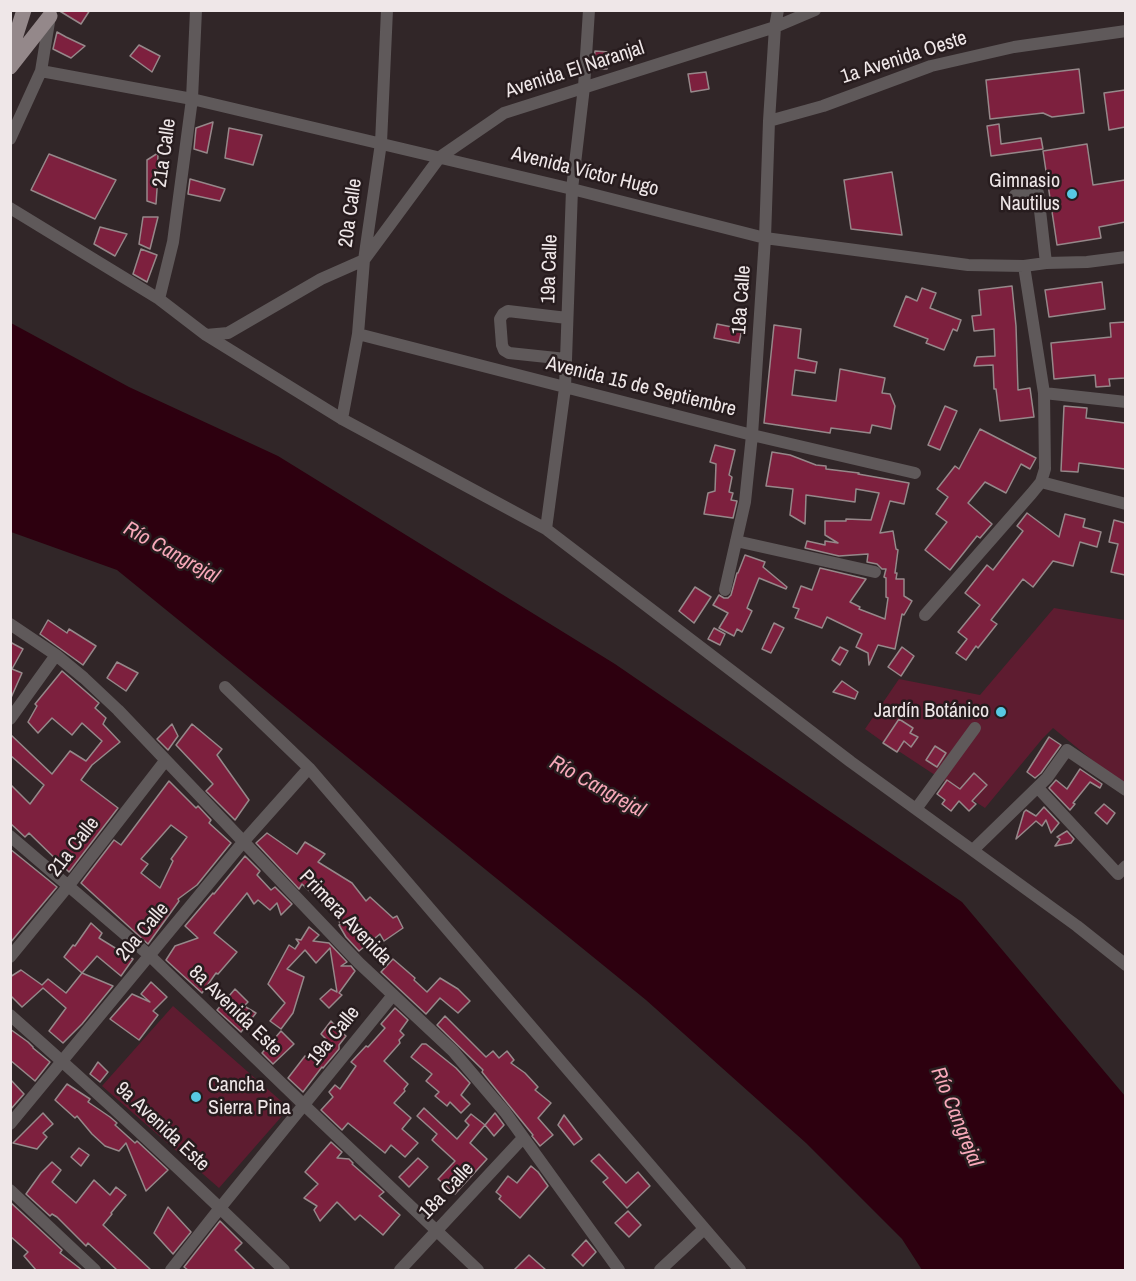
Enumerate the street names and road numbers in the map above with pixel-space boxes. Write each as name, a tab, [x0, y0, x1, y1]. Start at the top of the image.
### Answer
street label: 1a Avenida Oeste	[838, 26, 970, 90]
street label: Avenida El Naranjal	[503, 36, 647, 104]
street label: 21a Calle	[148, 117, 182, 189]
street label: Avenida Víctor Hugo	[509, 142, 661, 202]
street label: 20a Calle	[334, 177, 368, 249]
street label: 19a Calle	[537, 234, 563, 304]
street label: 18a Calle	[728, 265, 756, 335]
street label: Avenida 15 de Septiembre	[544, 352, 738, 422]
street label: 21a Calle	[43, 812, 105, 882]
street label: Primera Avenida	[294, 866, 396, 970]
street label: 20a Calle	[112, 898, 174, 966]
street label: 8a Avenida Este	[183, 961, 287, 1061]
street label: 19a Calle	[303, 1002, 365, 1070]
street label: 9a Avenida Este	[110, 1077, 214, 1177]
street label: 18a Calle	[415, 1157, 479, 1225]

